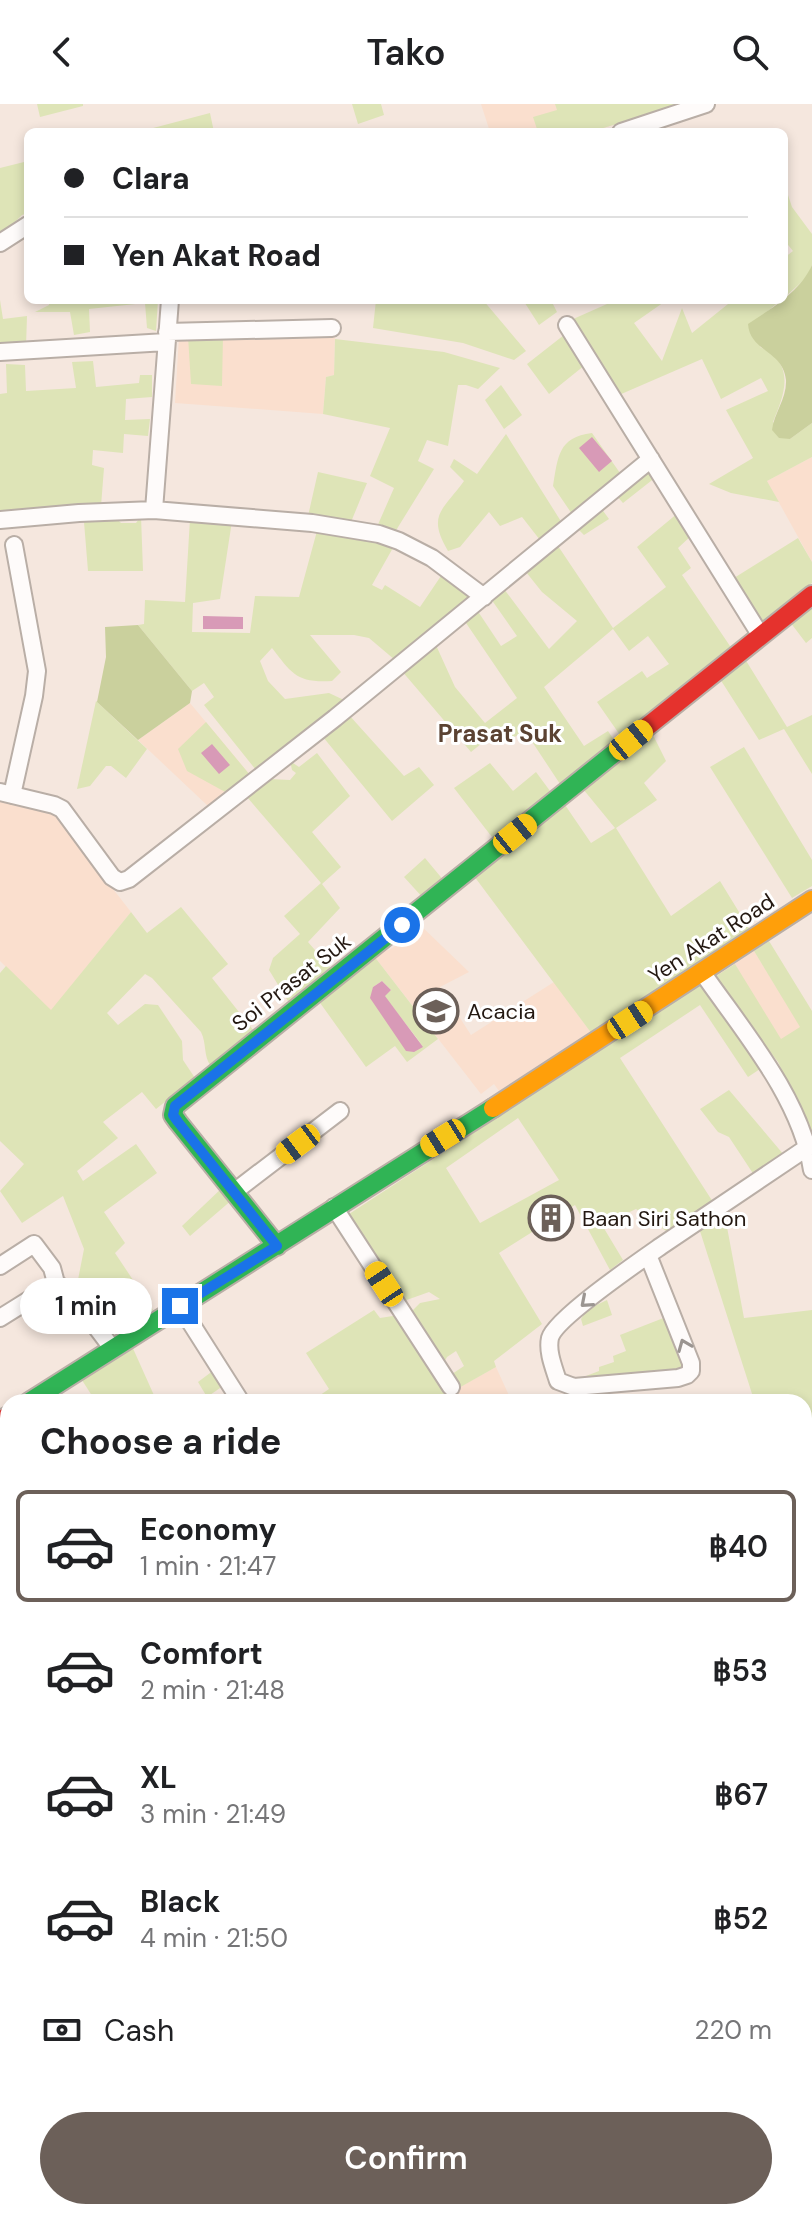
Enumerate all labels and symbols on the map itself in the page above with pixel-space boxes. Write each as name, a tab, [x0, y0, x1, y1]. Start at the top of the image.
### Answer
car	[605, 716, 657, 764]
district label: Prasat Suk	[438, 718, 562, 749]
car	[489, 810, 541, 858]
street label: Yen Akat Road	[643, 887, 780, 990]
route start	[384, 907, 420, 943]
street label: Soi Prasat Suk	[226, 927, 357, 1038]
school or university icon: Acacia	[412, 987, 460, 1035]
place label: Acacia	[467, 997, 535, 1026]
car	[603, 997, 657, 1043]
car	[416, 1115, 470, 1161]
car	[272, 1120, 324, 1168]
building icon: Baan Siri Sathon	[527, 1194, 575, 1242]
place label: Baan Siri Sathon	[582, 1204, 746, 1233]
car	[361, 1257, 407, 1311]
callout: 1 min	[20, 1278, 152, 1334]
route end	[162, 1288, 198, 1324]
one-way arrow	[581, 1292, 596, 1307]
one-way arrow	[677, 1339, 694, 1353]

